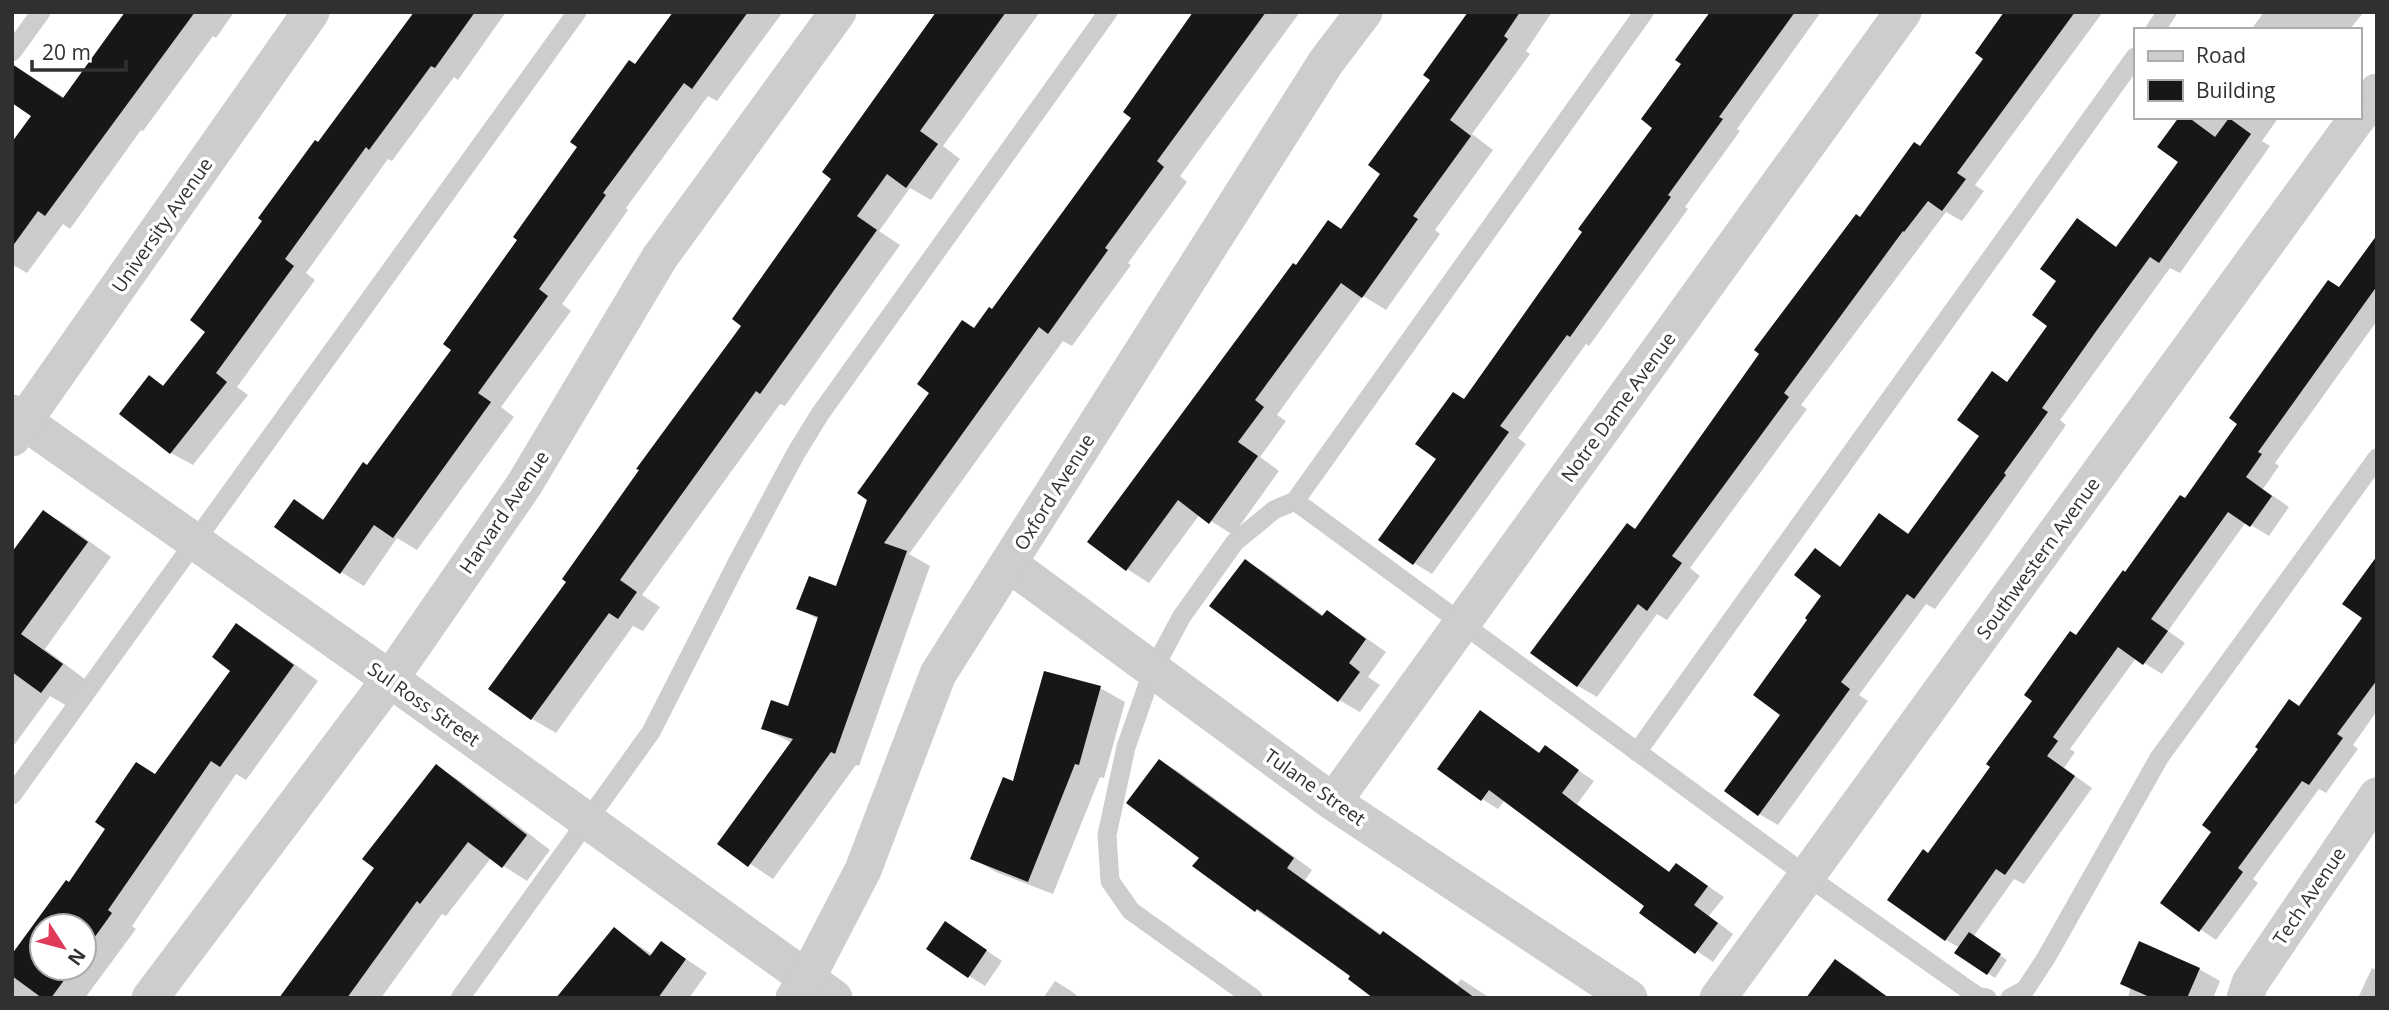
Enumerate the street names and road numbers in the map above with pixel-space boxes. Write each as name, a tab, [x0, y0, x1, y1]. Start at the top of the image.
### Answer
street label: University Avenue	[106, 152, 218, 298]
street label: Notre Dame Avenue	[1555, 327, 1681, 487]
street label: Oxford Avenue	[1008, 429, 1100, 555]
street label: Harvard Avenue	[453, 446, 555, 578]
street label: Southwestern Avenue	[1970, 472, 2106, 644]
street label: Sul Ross Street	[363, 656, 485, 752]
street label: Tulane Street	[1259, 743, 1371, 832]
street label: Tech Avenue	[2267, 842, 2351, 950]

